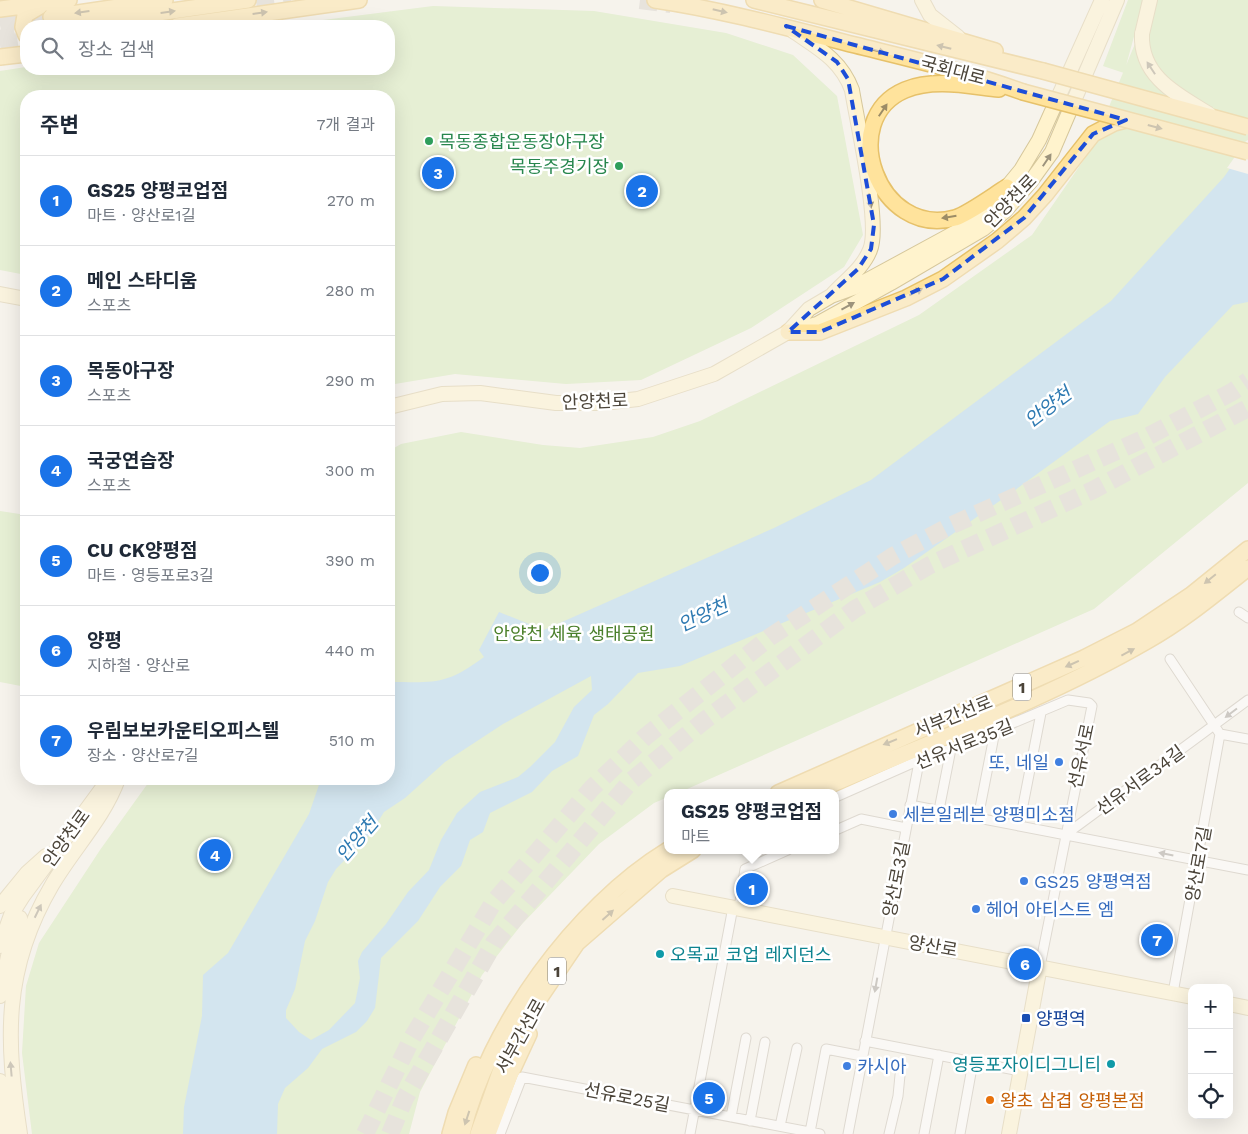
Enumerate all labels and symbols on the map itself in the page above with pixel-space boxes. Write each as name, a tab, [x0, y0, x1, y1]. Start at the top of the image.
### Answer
one-way arrow	[160, 7, 176, 15]
one-way arrow	[713, 7, 728, 15]
one-way arrow	[74, 9, 90, 17]
one-way arrow	[252, 9, 268, 17]
one-way arrow	[937, 43, 952, 51]
one-way arrow	[870, 47, 885, 55]
street label: 국회대로	[918, 51, 988, 89]
one-way arrow	[1146, 61, 1155, 75]
one-way arrow	[878, 103, 887, 117]
one-way arrow	[1147, 124, 1162, 132]
place label: 목동종합운동장야구장	[439, 131, 605, 152]
marker: 목동종합운동장야구장	[423, 135, 435, 147]
one-way arrow	[1042, 153, 1052, 166]
pin: 3	[422, 154, 454, 192]
place label: 목동주경기장	[510, 156, 609, 177]
marker: 목동주경기장	[613, 160, 625, 172]
street label: 안양천로	[979, 170, 1041, 232]
pin: 2	[626, 172, 658, 210]
one-way arrow	[866, 193, 874, 209]
one-way arrow	[941, 214, 957, 222]
one-way arrow	[909, 288, 923, 296]
one-way arrow	[842, 302, 855, 311]
water label: 안양천	[1020, 381, 1077, 432]
street label: 안양천로	[562, 389, 628, 413]
your location	[527, 560, 553, 586]
one-way arrow	[1204, 574, 1217, 585]
water label: 안양천	[674, 593, 733, 637]
park label: 안양천 체육 생태공원	[493, 623, 655, 644]
one-way arrow	[1121, 647, 1135, 656]
one-way arrow	[1065, 660, 1079, 668]
road number: 1	[1013, 674, 1031, 700]
street label: 서부간선로	[911, 691, 995, 741]
one-way arrow	[1224, 708, 1238, 718]
street label: 선유서로35길	[912, 715, 1016, 773]
street label: 선유서로	[1064, 721, 1098, 791]
one-way arrow	[882, 738, 897, 746]
street label: 선유서로34길	[1092, 741, 1188, 819]
place label: 또, 네일	[988, 752, 1049, 773]
marker: 또, 네일	[1053, 756, 1065, 768]
place label: 세븐일레븐 양평미소점	[903, 804, 1075, 825]
street label: 안양천로	[38, 805, 94, 871]
marker: 세븐일레븐 양평미소점	[887, 808, 899, 820]
water label: 안양천	[331, 811, 384, 866]
street label: 양산로7길	[1181, 825, 1215, 903]
pin: 4	[199, 836, 231, 874]
street label: 양산로3길	[878, 839, 914, 919]
one-way arrow	[1157, 850, 1173, 858]
pin: 1	[736, 870, 768, 908]
place label: GS25 양평역점	[1034, 871, 1152, 892]
marker: GS25 양평역점	[1018, 875, 1030, 887]
place label: 헤어 아티스트 엠	[986, 899, 1114, 920]
marker: 헤어 아티스트 엠	[970, 903, 982, 915]
one-way arrow	[34, 904, 42, 918]
one-way arrow	[602, 909, 614, 921]
pin: 7	[1141, 921, 1173, 959]
street label: 양산로	[907, 931, 959, 961]
place label: 오목교 코업 레지던스	[670, 944, 831, 965]
pin: 6	[1009, 945, 1041, 983]
marker: 오목교 코업 레지던스	[654, 948, 666, 960]
road number: 1	[548, 958, 566, 984]
one-way arrow	[871, 978, 879, 994]
street label: 서부간선로	[491, 995, 549, 1077]
place label: 양평역	[1036, 1008, 1086, 1029]
marker: 양평역	[1020, 1012, 1032, 1024]
place label: 영등포자이디그니티	[952, 1054, 1101, 1075]
place label: 카시아	[857, 1056, 907, 1077]
marker: 영등포자이디그니티	[1105, 1058, 1117, 1070]
marker: 카시아	[841, 1060, 853, 1072]
one-way arrow	[7, 1061, 15, 1077]
street label: 선유로25길	[582, 1078, 672, 1116]
pin: 5	[693, 1079, 725, 1117]
place label: 왕초 삼겹 양평본점	[1000, 1090, 1145, 1111]
marker: 왕초 삼겹 양평본점	[984, 1094, 996, 1106]
one-way arrow	[463, 1110, 470, 1125]

